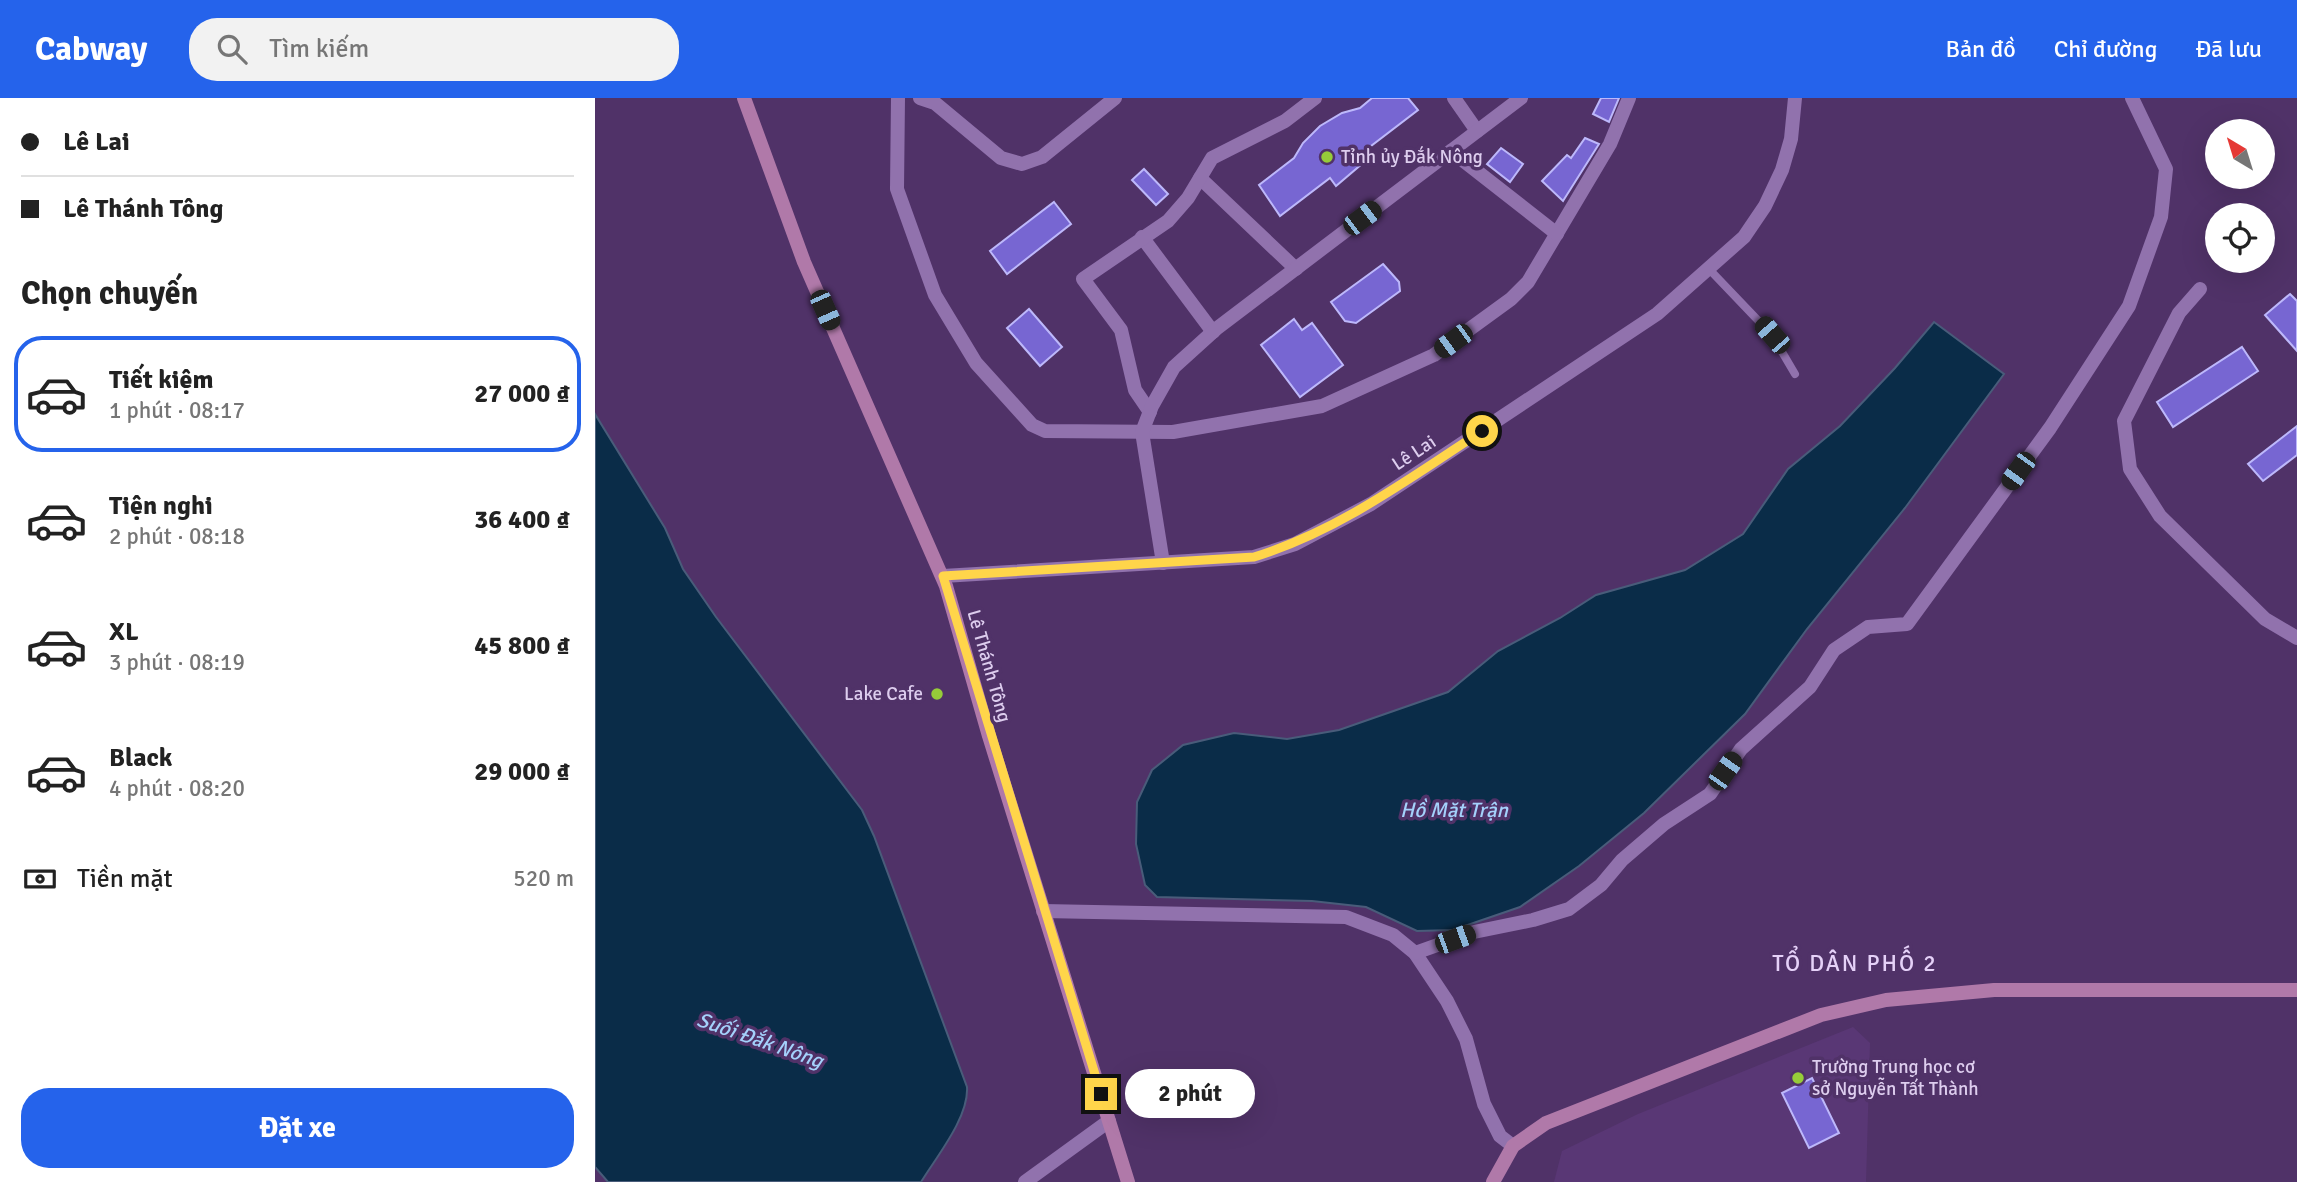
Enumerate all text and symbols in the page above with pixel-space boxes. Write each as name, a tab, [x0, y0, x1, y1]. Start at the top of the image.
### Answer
search box	[189, 18, 679, 81]
text: Cabway	[35, 29, 147, 70]
icon: search	[213, 30, 251, 68]
text: Tìm kiếm	[269, 33, 369, 65]
text: Bản đồ	[1945, 34, 2016, 64]
text: Chỉ đường	[2054, 34, 2157, 64]
text: Đã lưu	[2195, 34, 2262, 64]
north arrow	[2205, 119, 2275, 189]
map controls	[2205, 119, 2275, 273]
text: Lê Lai	[63, 126, 130, 158]
place label: Tỉnh ủy Đắk Nông	[1341, 145, 1483, 169]
marker: Tỉnh ủy Đắk Nông	[1319, 149, 1335, 165]
text: Lê Thánh Tông	[63, 193, 224, 225]
car	[1339, 197, 1386, 239]
button: locate	[2205, 203, 2275, 273]
text: Chọn chuyến	[21, 274, 198, 313]
car	[807, 287, 844, 333]
car	[1751, 312, 1794, 358]
car	[1430, 320, 1477, 362]
icon: car	[25, 363, 88, 426]
text: Tiết kiệm	[109, 364, 214, 396]
text: 27 000 ₫	[474, 378, 570, 410]
text: 1 phút · 08:17	[109, 396, 245, 425]
route start	[1466, 415, 1498, 447]
street label: Lê Lai	[1387, 430, 1441, 476]
car	[1998, 448, 2039, 494]
icon: car	[25, 489, 88, 552]
text: Tiện nghi	[109, 490, 213, 522]
text: 36 400 ₫	[474, 504, 570, 536]
text: 2 phút · 08:18	[109, 522, 245, 551]
street label: Lê Thánh Tông	[961, 607, 1017, 725]
icon: car	[25, 615, 88, 678]
text: XL	[109, 616, 139, 648]
text: 45 800 ₫	[474, 630, 570, 662]
text: 3 phút · 08:19	[109, 648, 245, 677]
place label: Lake Cafe	[844, 682, 923, 706]
marker: Lake Cafe	[929, 686, 945, 702]
icon: car	[25, 741, 88, 804]
text: Black	[109, 742, 172, 774]
car	[1705, 748, 1746, 794]
text: 29 000 ₫	[474, 756, 570, 788]
text: 4 phút · 08:20	[109, 774, 245, 803]
water label: Hồ Mặt Trận	[1400, 797, 1509, 823]
icon: cash	[21, 860, 59, 898]
text: Tiền mặt	[77, 863, 172, 895]
text: 520 m	[513, 864, 574, 893]
car	[1432, 922, 1479, 956]
district label: TỔ DÂN PHỐ 2	[1772, 945, 1938, 978]
water label: Suối Đắk Nông	[694, 1006, 828, 1074]
place label: Trường Trung học cơ sở Nguyễn Tất Thành	[1812, 1055, 1979, 1101]
callout: 2 phút	[1125, 1070, 1255, 1118]
marker: Trường Trung học cơ sở Nguyễn Tất Thành	[1790, 1070, 1806, 1086]
route end	[1085, 1078, 1117, 1110]
text: 2 phút	[1158, 1079, 1222, 1108]
button: Đặt xe	[21, 1088, 574, 1168]

